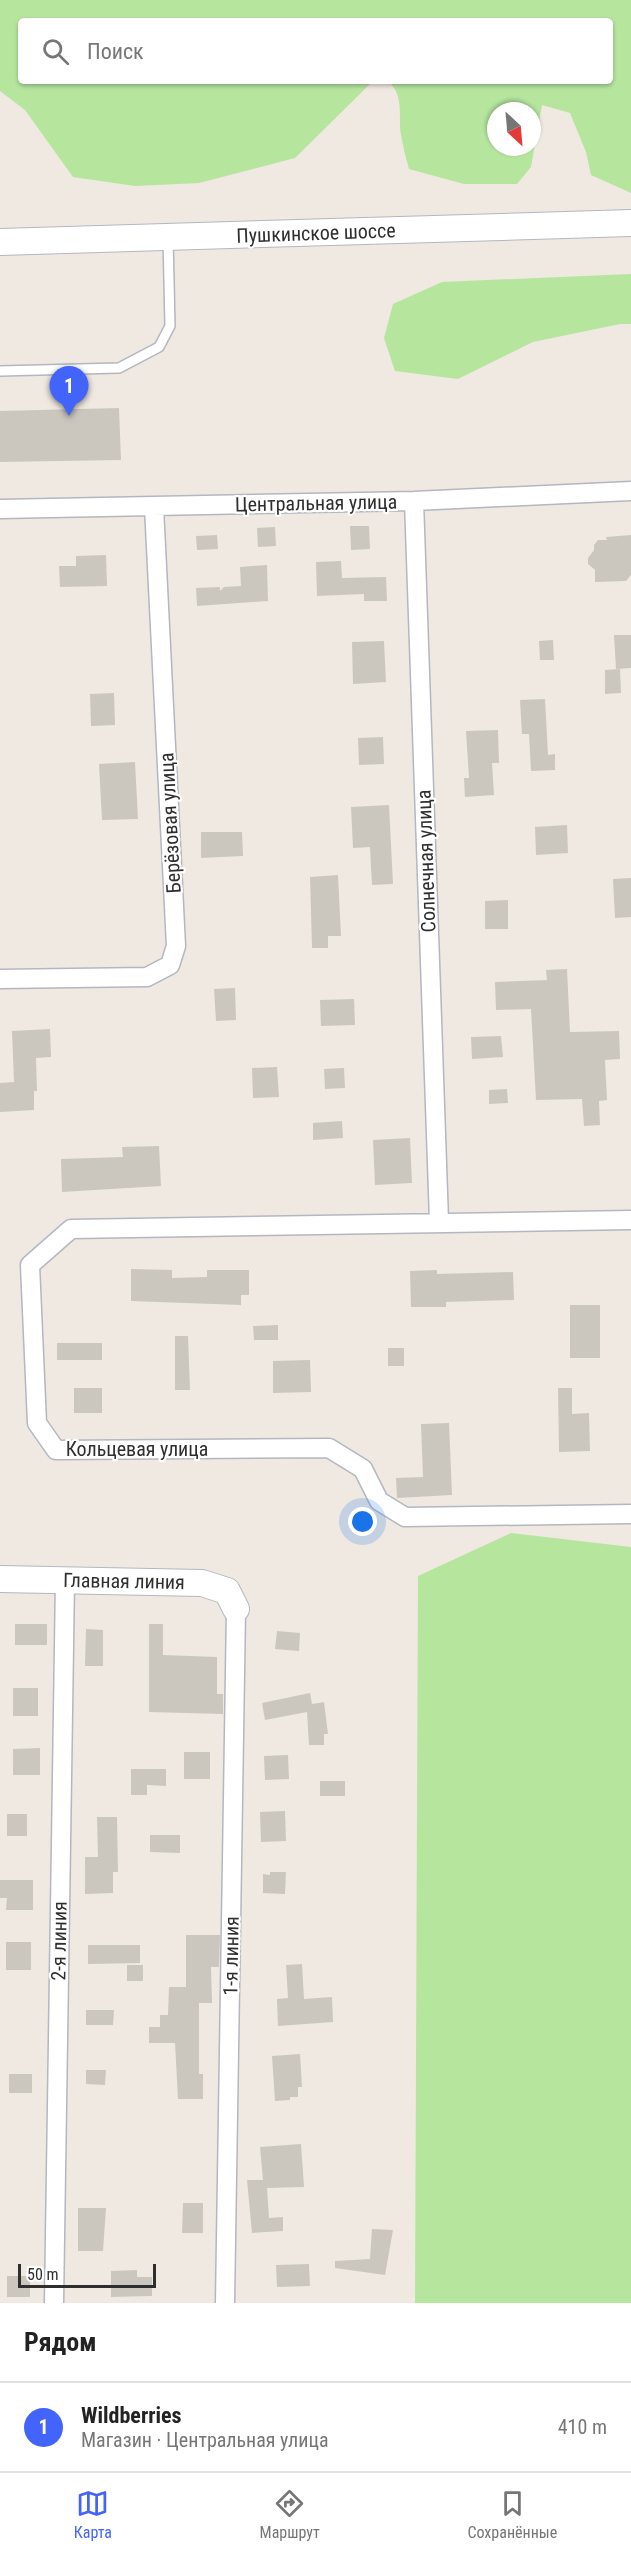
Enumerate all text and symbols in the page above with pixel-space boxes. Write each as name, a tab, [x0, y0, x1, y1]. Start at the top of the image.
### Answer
search box	[18, 18, 613, 84]
icon: search	[39, 35, 72, 68]
text: Поиск	[87, 39, 144, 64]
north arrow	[487, 102, 541, 156]
street label: Пушкинское шоссе	[236, 218, 396, 248]
pin: 1	[50, 366, 88, 416]
street label: Центральная улица	[235, 490, 397, 516]
street label: Берёзовая улица	[154, 752, 186, 894]
street label: Солнечная улица	[412, 789, 440, 933]
street label: Кольцевая улица	[66, 1437, 208, 1461]
your location	[348, 1507, 377, 1536]
street label: Главная линия	[63, 1568, 185, 1594]
street label: 2-я линия	[46, 1901, 72, 1981]
street label: 1-я линия	[218, 1916, 244, 1996]
scale bar	[18, 2261, 156, 2288]
text: 50 m	[27, 2265, 59, 2284]
text: Рядом	[24, 2327, 96, 2357]
text: Wildberries	[81, 2403, 182, 2428]
text: 1	[38, 2415, 49, 2439]
text: 410 m	[558, 2415, 607, 2439]
text: Магазин · Центральная улица	[81, 2428, 329, 2452]
tab: Карта	[74, 2487, 112, 2542]
tab: Маршрут	[260, 2487, 320, 2542]
tab: Сохранённые	[467, 2487, 557, 2542]

